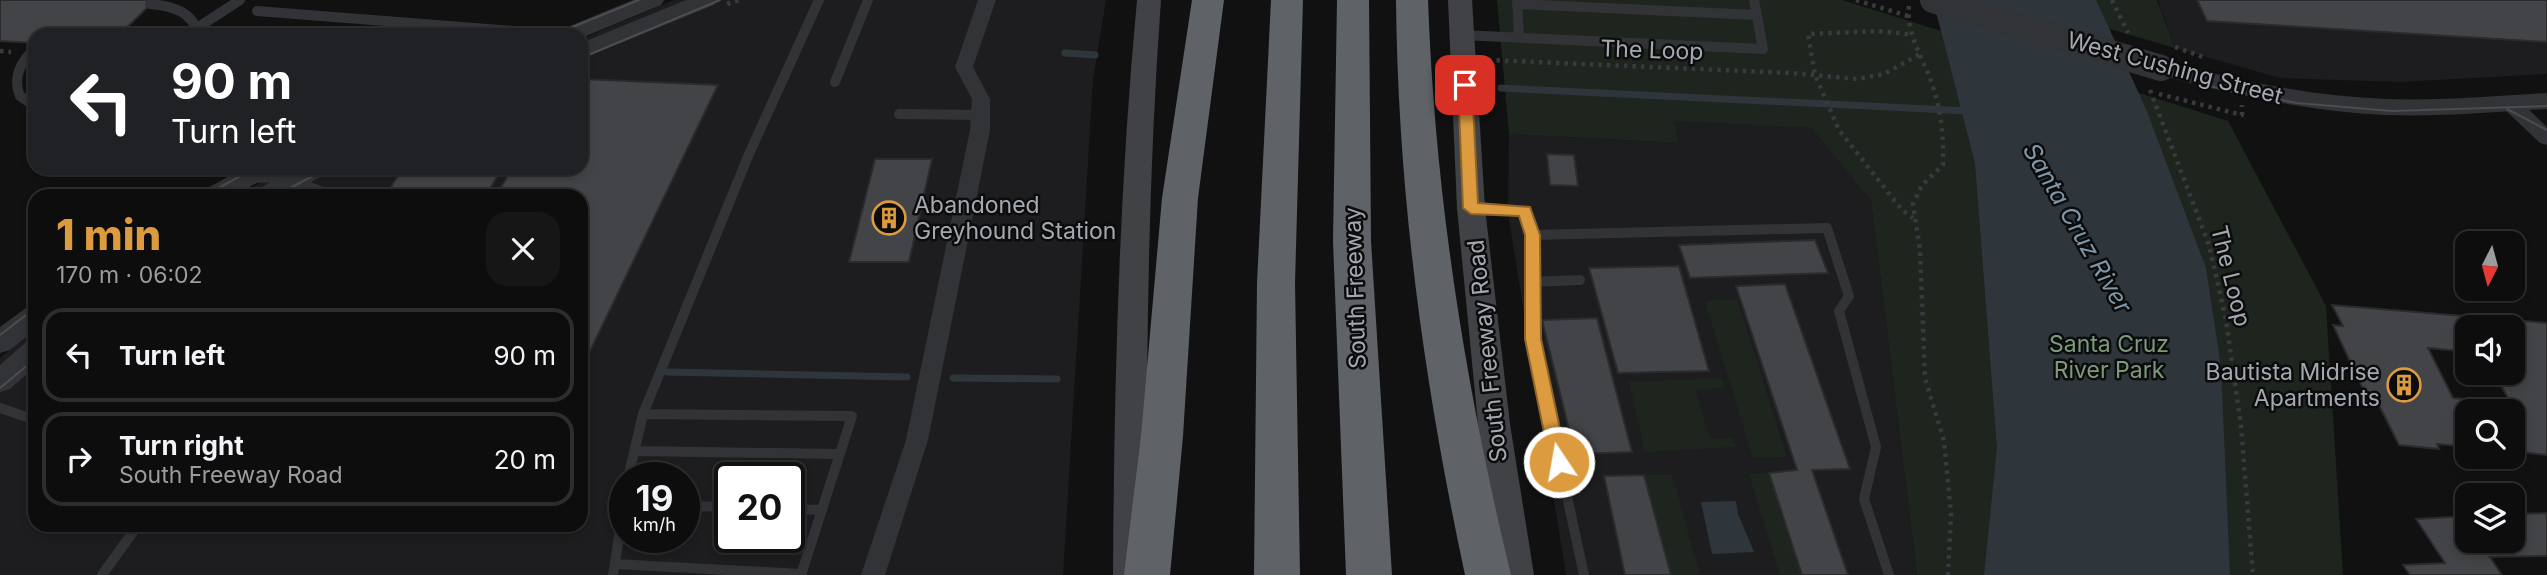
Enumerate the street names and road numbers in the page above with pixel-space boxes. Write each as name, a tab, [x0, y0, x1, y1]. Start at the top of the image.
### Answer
street label: West Cushing Street	[2064, 26, 2286, 110]
street label: The Loop	[1600, 34, 1704, 66]
street label: South Freeway	[1338, 207, 1372, 369]
street label: The Loop	[2205, 223, 2257, 329]
street label: South Freeway Road	[1461, 238, 1513, 464]

